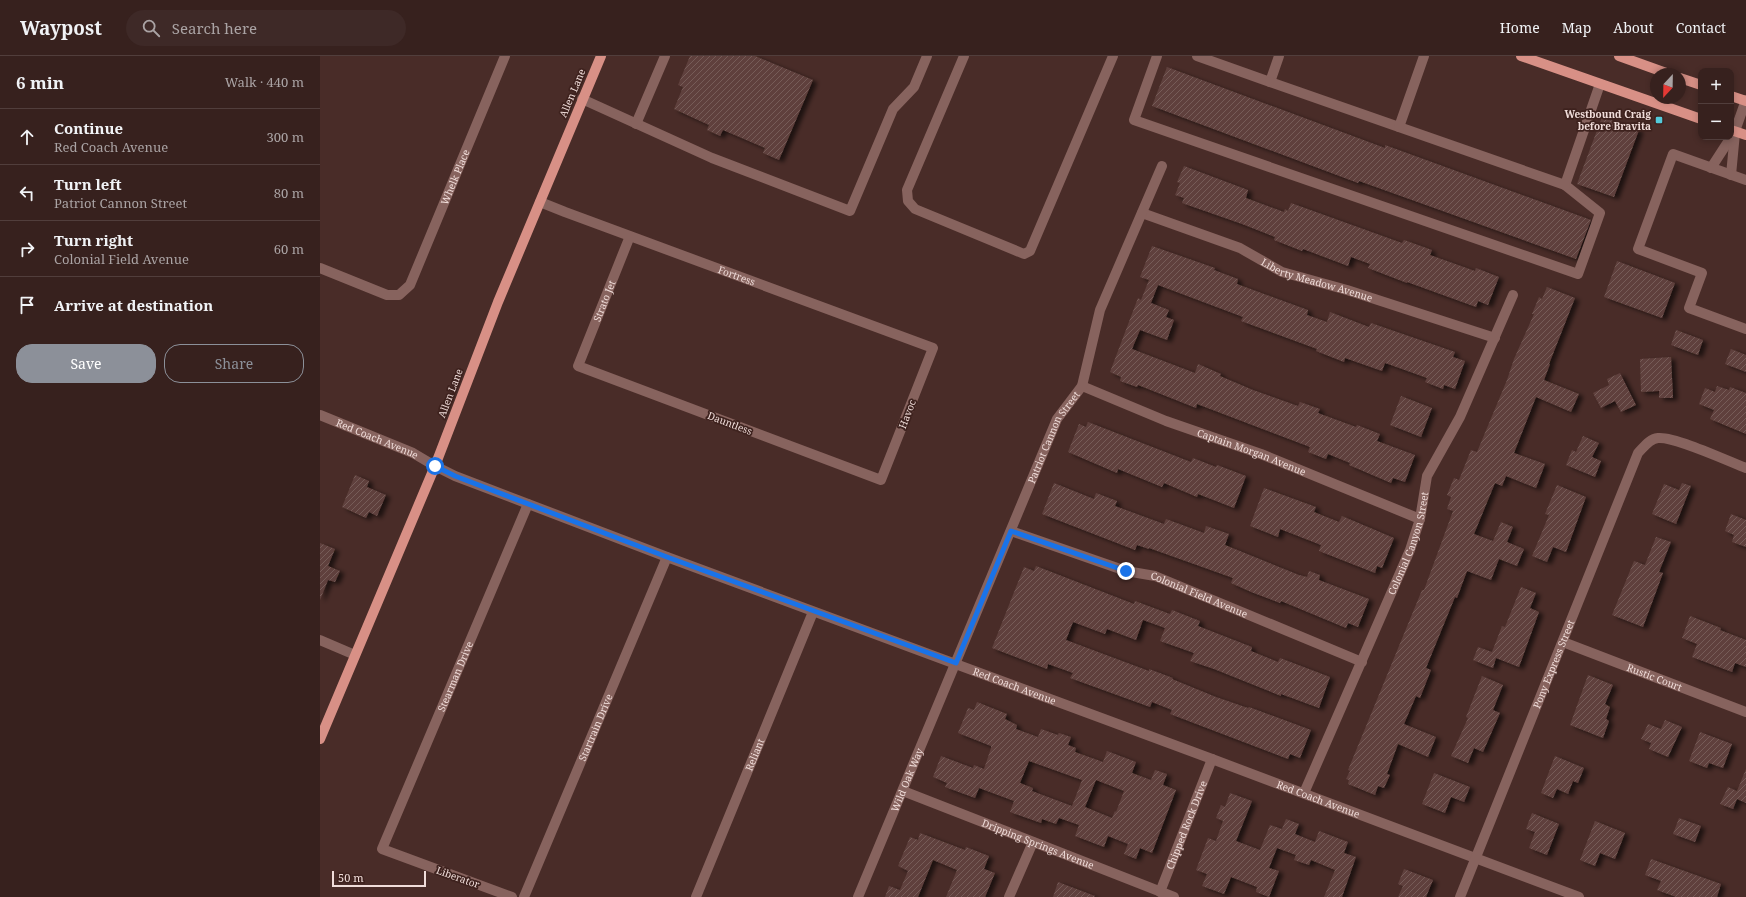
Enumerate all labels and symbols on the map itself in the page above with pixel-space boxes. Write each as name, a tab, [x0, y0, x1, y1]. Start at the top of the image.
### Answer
street label: Allen Lane	[556, 67, 588, 119]
north arrow	[1650, 68, 1686, 104]
place label: Westbound Craig before Bravita	[1564, 107, 1651, 133]
marker: Westbound Craig before Bravita	[1654, 115, 1664, 125]
street label: Whelk Place	[437, 147, 473, 207]
street label: Liberty Meadow Avenue	[1259, 255, 1374, 305]
street label: Fortress	[716, 262, 758, 289]
street label: Strato Jet	[589, 278, 619, 324]
street label: Allen Lane	[434, 367, 466, 419]
street label: Patriot Cannon Street	[1024, 388, 1083, 485]
street label: Havoc	[895, 397, 919, 431]
street label: Dauntless	[706, 408, 755, 438]
street label: Red Coach Avenue	[334, 415, 421, 462]
street label: Captain Morgan Avenue	[1195, 425, 1308, 479]
route start	[426, 457, 444, 475]
street label: Colonial Canyon Street	[1384, 490, 1431, 597]
route end	[1117, 562, 1135, 580]
street label: Colonial Field Avenue	[1150, 568, 1250, 621]
street label: Pony Express Street	[1529, 617, 1578, 710]
street label: Stearman Drive	[434, 639, 476, 714]
street label: Rustic Court	[1625, 660, 1685, 694]
street label: Red Coach Avenue	[971, 664, 1058, 708]
street label: Startrain Drive	[575, 692, 616, 763]
street label: Reliant	[742, 736, 768, 773]
street label: Wild Oak Way	[887, 745, 926, 814]
street label: Red Coach Avenue	[1275, 777, 1362, 821]
street label: Chipped Rock Drive	[1163, 779, 1210, 871]
street label: Dripping Springs Avenue	[980, 816, 1096, 872]
street label: Liberator	[434, 863, 482, 891]
scale bar	[332, 869, 426, 888]

